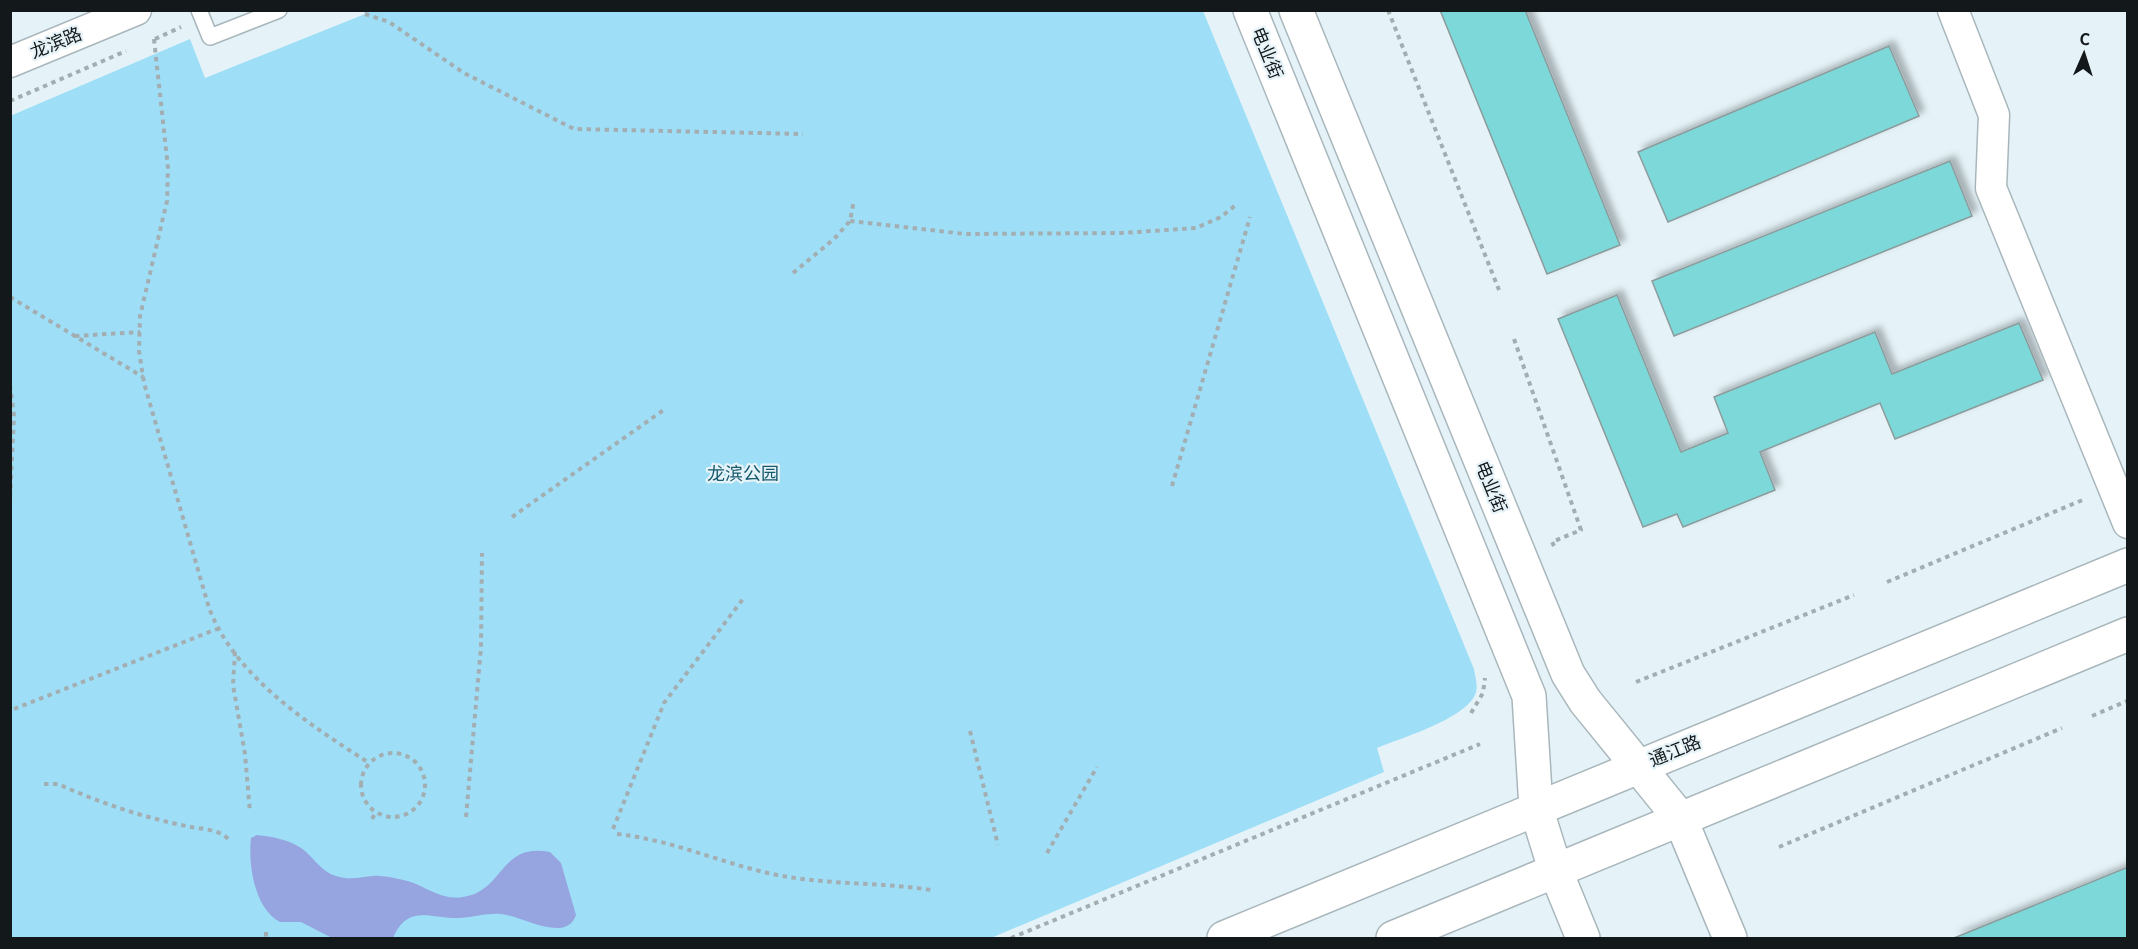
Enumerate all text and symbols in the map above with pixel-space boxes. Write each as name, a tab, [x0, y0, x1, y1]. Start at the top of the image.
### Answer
street label: 龙滨路	[26, 22, 86, 64]
street label: 电业街	[1246, 23, 1288, 83]
north arrow	[2054, 24, 2114, 84]
text: С	[2079, 29, 2091, 50]
street label: 电业街	[1470, 457, 1512, 517]
park label: 龙滨公园	[707, 462, 779, 486]
street label: 通江路	[1645, 730, 1705, 772]

